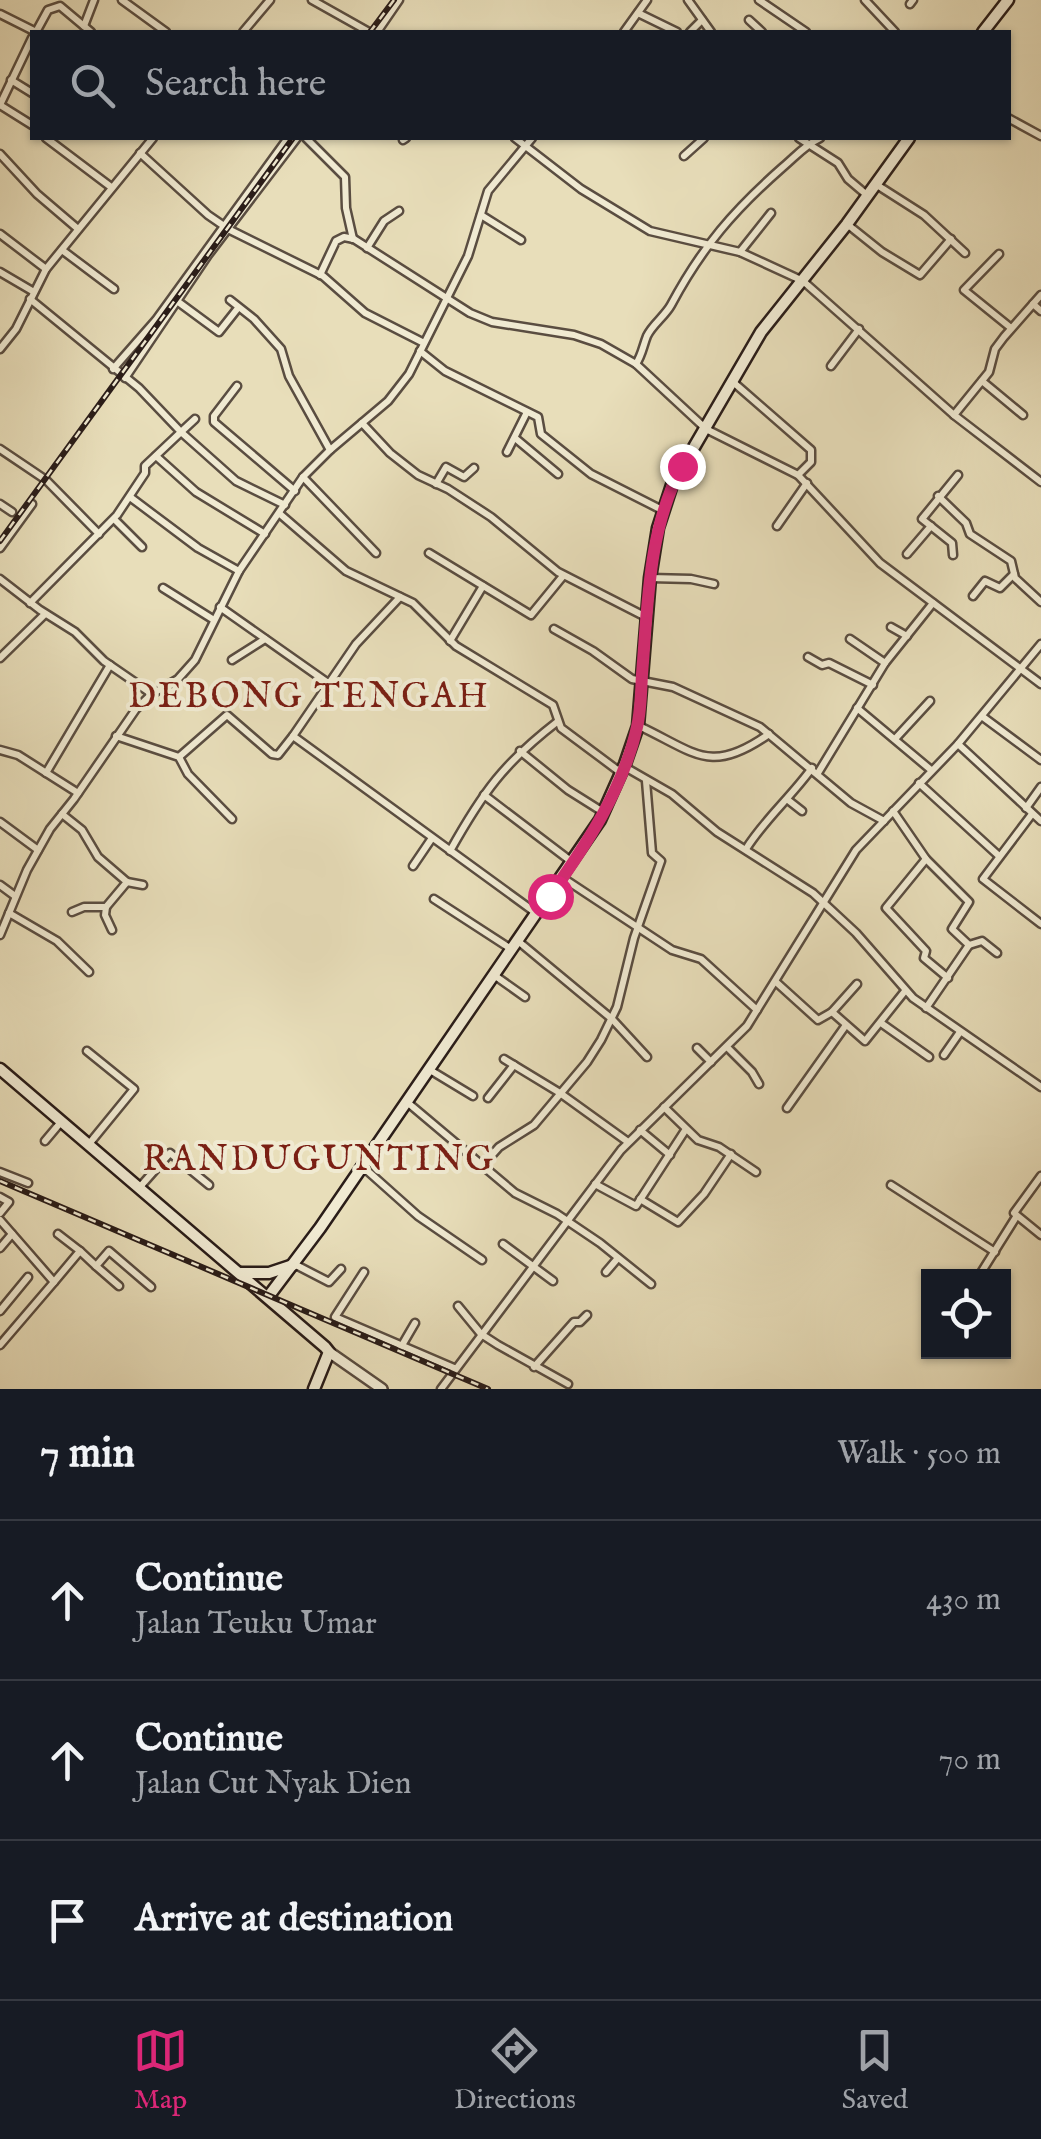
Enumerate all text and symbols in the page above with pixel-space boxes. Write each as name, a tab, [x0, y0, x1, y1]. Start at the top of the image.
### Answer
search box	[30, 30, 1011, 140]
icon: search	[65, 58, 120, 113]
text: Search here	[145, 61, 326, 109]
route end	[660, 444, 706, 490]
district label: DEBONG TENGAH	[128, 675, 490, 720]
route start	[528, 874, 574, 920]
district label: RANDUGUNTING	[143, 1138, 495, 1183]
map controls	[921, 1269, 1011, 1359]
button: locate	[921, 1269, 1011, 1359]
text: 7 min	[40, 1428, 135, 1481]
text: Walk · 500 m	[837, 1434, 1001, 1475]
text: Continue	[135, 1556, 283, 1604]
icon: ahead	[40, 1573, 95, 1628]
text: 430 m	[926, 1580, 1001, 1621]
text: Jalan Teuku Umar	[135, 1604, 377, 1645]
text: Continue	[135, 1716, 283, 1764]
icon: ahead	[40, 1733, 95, 1788]
text: 70 m	[939, 1740, 1001, 1781]
text: Jalan Cut Nyak Dien	[135, 1764, 412, 1805]
icon: arrive	[40, 1893, 95, 1948]
text: Arrive at destination	[135, 1896, 453, 1944]
tab: Map	[133, 2023, 188, 2118]
tab: Directions	[454, 2023, 576, 2118]
tab: Saved	[842, 2023, 908, 2118]

